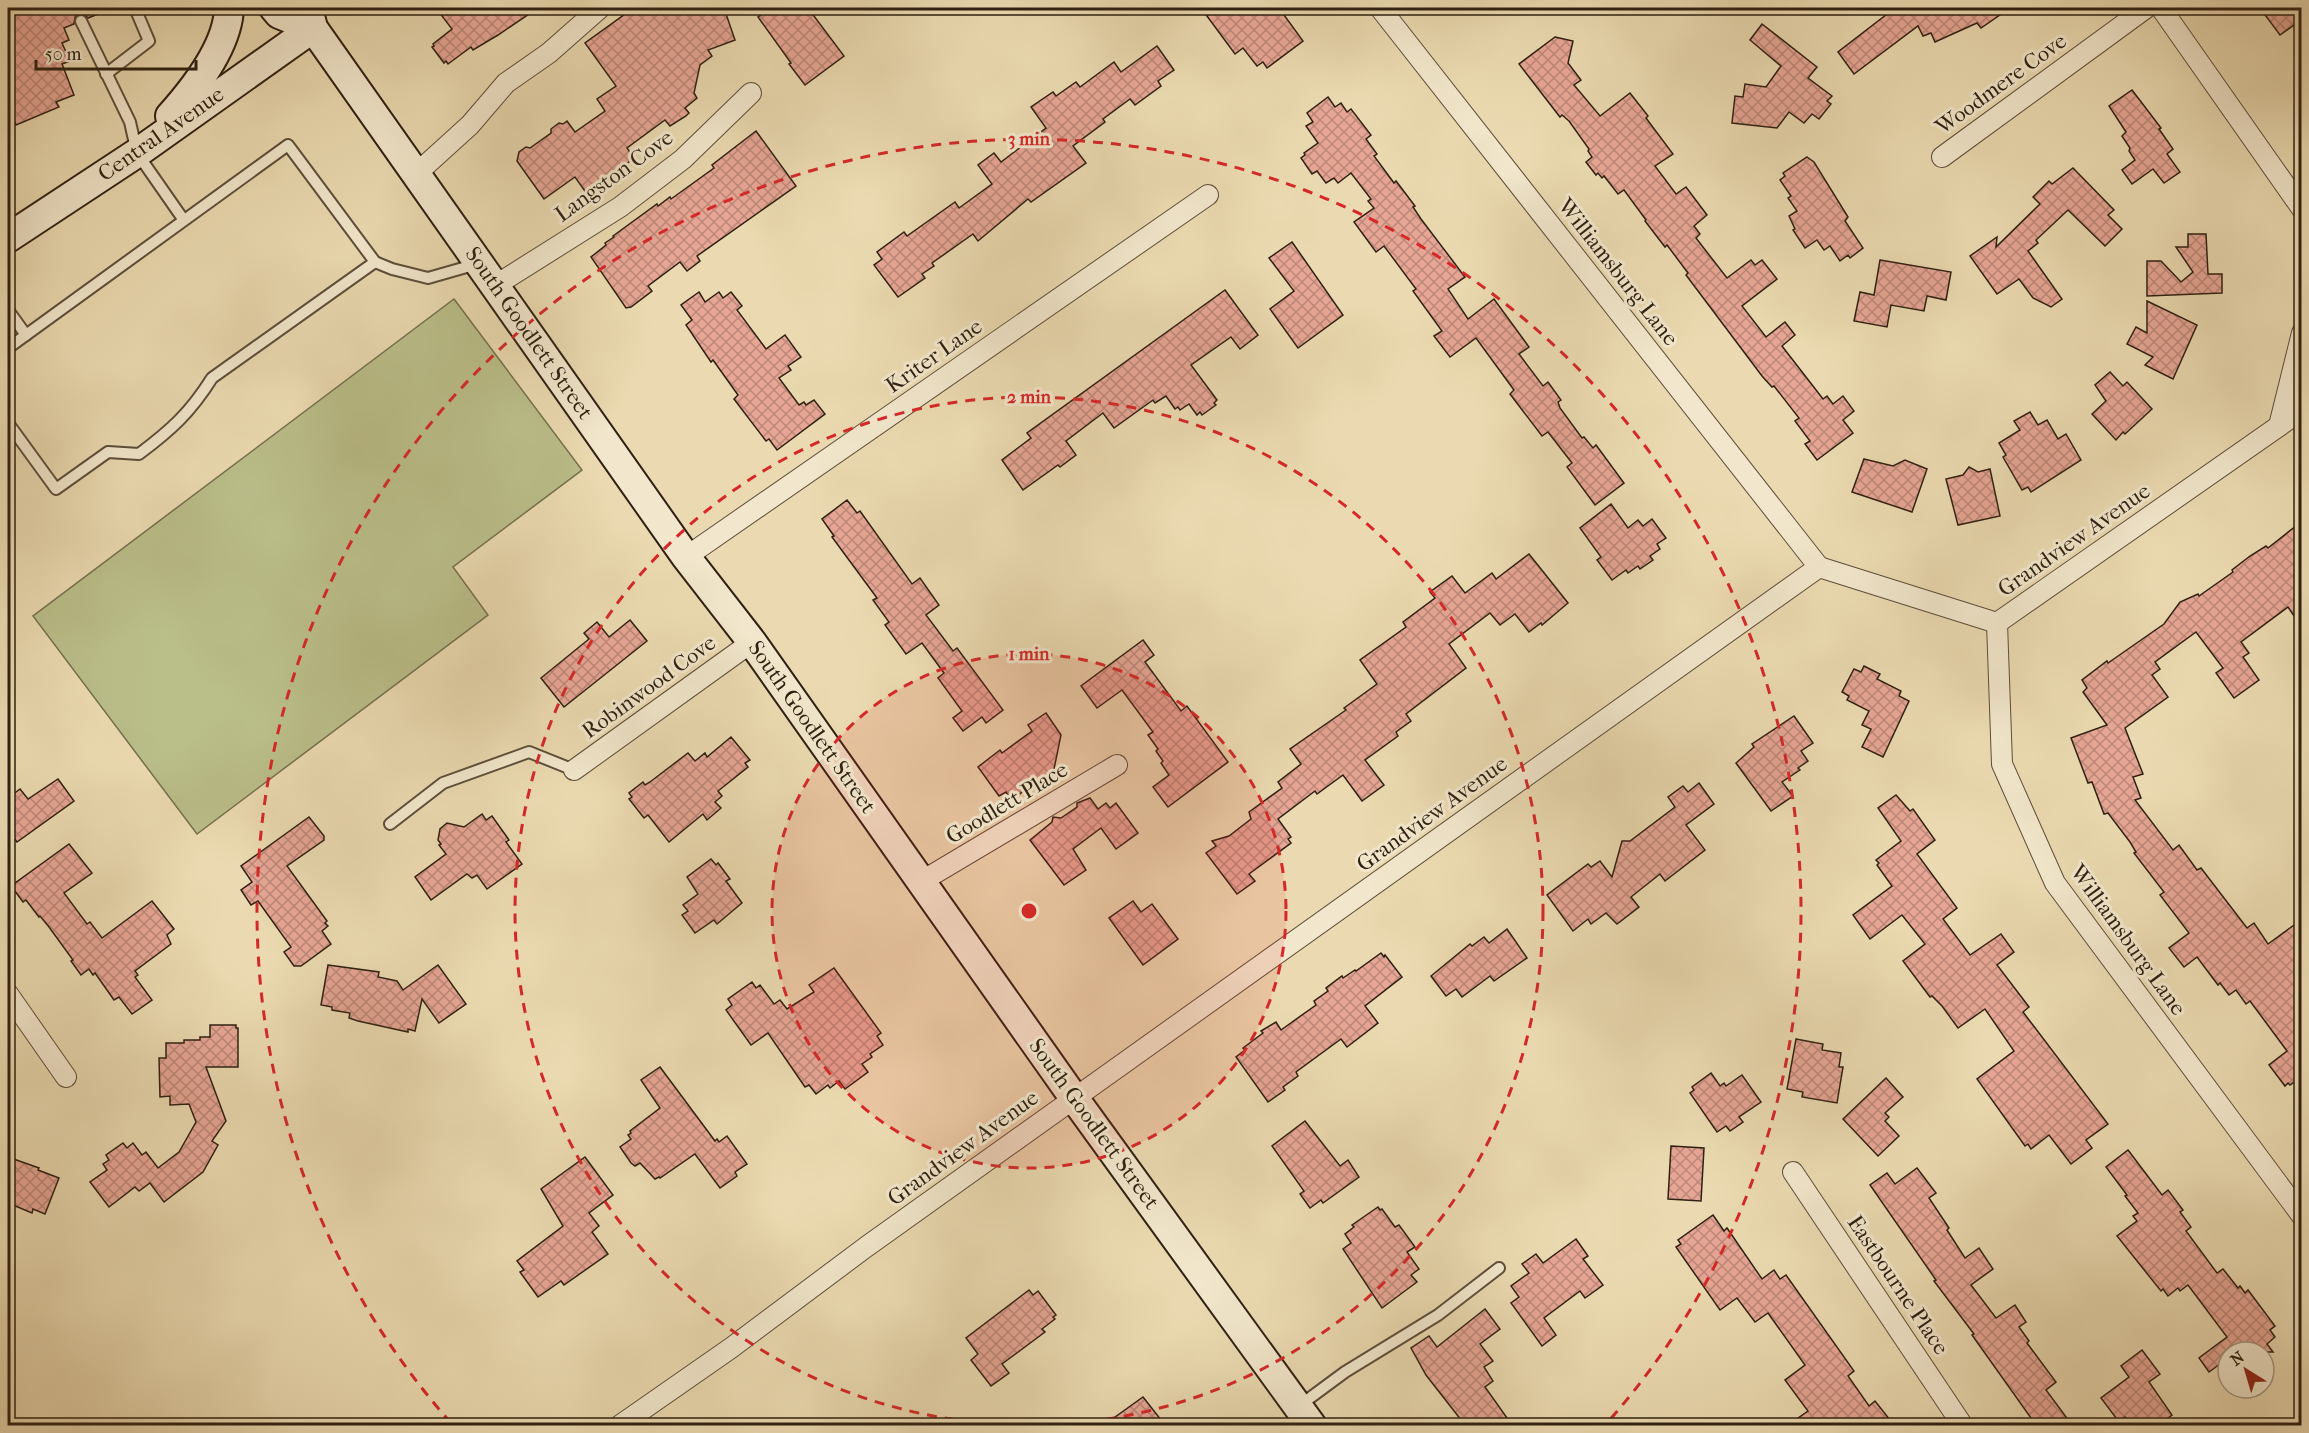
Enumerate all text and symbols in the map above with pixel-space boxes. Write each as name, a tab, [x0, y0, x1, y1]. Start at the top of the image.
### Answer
street label: Woodmere Cove	[1930, 28, 2072, 141]
scale bar	[36, 33, 196, 71]
text: 50 m	[45, 44, 82, 65]
street label: Central Avenue	[93, 81, 229, 187]
street label: Langston Cove	[550, 124, 678, 228]
text: 3 min	[1008, 129, 1051, 150]
street label: Williamsburg Lane	[1552, 192, 1684, 351]
street label: South Goodlett Street	[460, 242, 598, 424]
street label: Kriter Lane	[881, 313, 987, 399]
text: 2 min	[1007, 387, 1051, 408]
street label: Grandview Avenue	[1993, 478, 2155, 602]
street label: Robinwood Cove	[577, 630, 721, 744]
street label: South Goodlett Street	[743, 636, 881, 818]
text: 1 min	[1008, 644, 1050, 665]
street label: Grandview Avenue	[1352, 751, 1512, 877]
street label: Goodlett Place	[941, 756, 1073, 849]
street label: Williamsburg Lane	[2064, 859, 2191, 1020]
centre of rings	[1019, 901, 1039, 921]
street label: South Goodlett Street	[1023, 1034, 1165, 1215]
street label: Grandview Avenue	[883, 1085, 1043, 1211]
street label: Eastbourne Place	[1842, 1210, 1954, 1360]
north arrow	[2216, 1340, 2276, 1400]
text: N	[2227, 1347, 2249, 1370]

